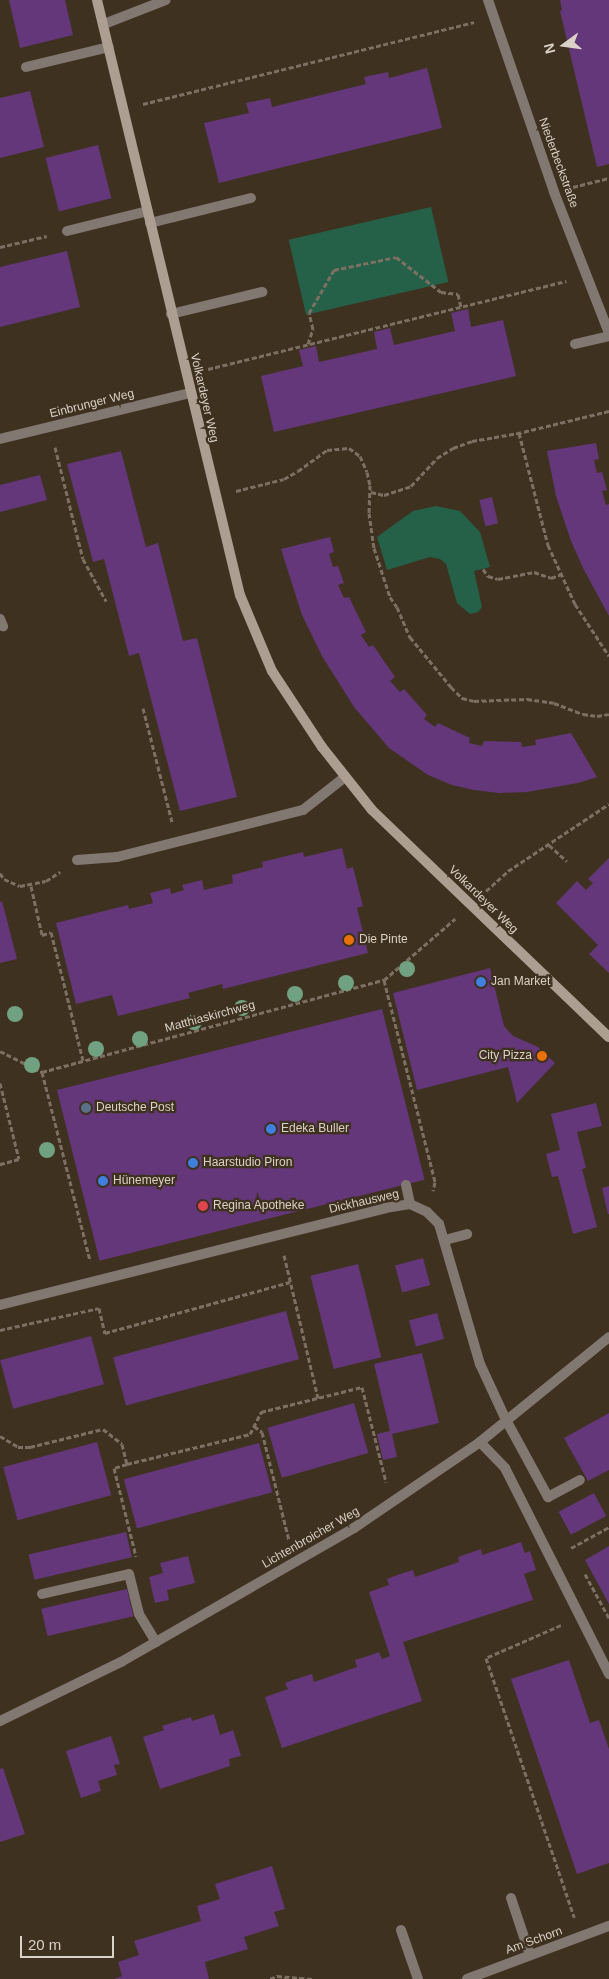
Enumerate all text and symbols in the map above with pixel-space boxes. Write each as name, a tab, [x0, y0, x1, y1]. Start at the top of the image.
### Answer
north arrow	[539, 20, 589, 70]
text: N	[540, 42, 558, 55]
street label: Niederbeckstraße	[535, 116, 581, 210]
street label: Volkardeyer Weg	[187, 352, 221, 444]
street label: Einbrunger Weg	[48, 387, 136, 421]
street label: Volkardeyer Weg	[445, 863, 521, 937]
place label: Die Pinte	[359, 933, 408, 947]
marker: Die Pinte	[343, 934, 355, 946]
place label: Jan Market	[491, 975, 550, 989]
marker: Jan Market	[475, 976, 487, 988]
street label: Matthiaskirchweg	[163, 998, 257, 1036]
place label: City Pizza	[479, 1049, 532, 1063]
marker: City Pizza	[536, 1050, 548, 1062]
place label: Deutsche Post	[96, 1101, 174, 1115]
marker: Deutsche Post	[80, 1102, 92, 1114]
place label: Edeka Buller	[281, 1122, 349, 1136]
marker: Edeka Buller	[265, 1123, 277, 1135]
place label: Haarstudio Piron	[203, 1156, 292, 1170]
marker: Haarstudio Piron	[187, 1157, 199, 1169]
place label: Hünemeyer	[113, 1174, 175, 1188]
marker: Hünemeyer	[97, 1175, 109, 1187]
street label: Dickhausweg	[328, 1187, 400, 1217]
place label: Regina Apotheke	[213, 1199, 305, 1213]
marker: Regina Apotheke	[197, 1200, 209, 1212]
street label: Lichtenbroicher Weg	[260, 1504, 362, 1572]
street label: Am Schorn	[504, 1924, 564, 1958]
scale bar	[22, 1926, 116, 1958]
text: 20 m	[28, 1936, 61, 1953]

